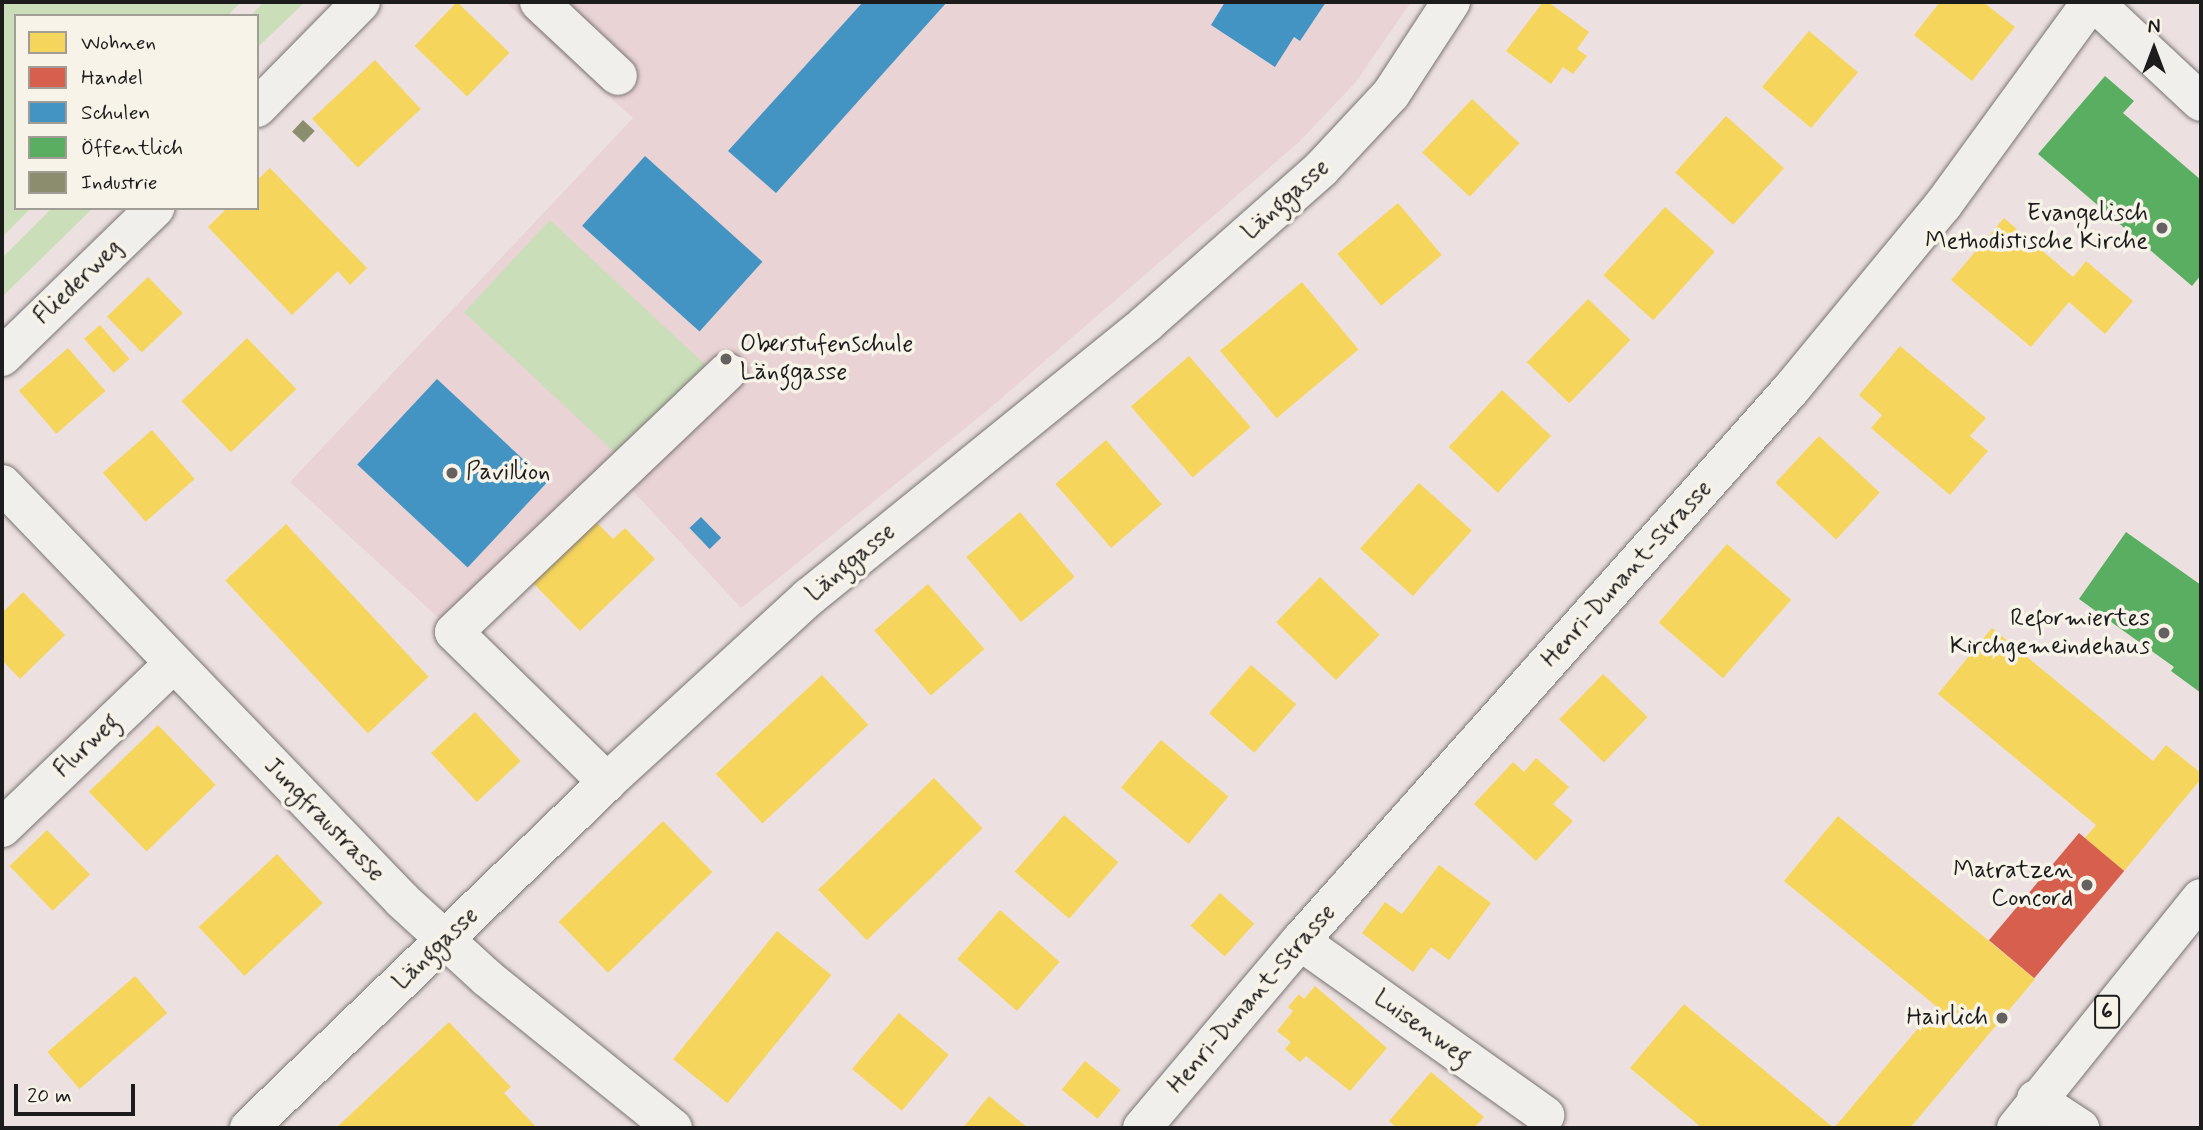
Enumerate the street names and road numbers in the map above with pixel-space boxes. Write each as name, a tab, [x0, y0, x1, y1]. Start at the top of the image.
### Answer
street label: Länggasse	[1237, 153, 1335, 247]
street label: Fliederweg	[28, 233, 128, 331]
street label: Henri-Dunant-Strasse	[1536, 475, 1718, 673]
street label: Länggasse	[801, 518, 901, 608]
street label: Flurweg	[48, 708, 126, 784]
street label: Jungfraustrasse	[258, 752, 390, 888]
street label: Henri-Dunant-Strasse	[1162, 898, 1342, 1100]
street label: Länggasse	[387, 901, 485, 997]
street label: Luisenweg	[1368, 984, 1476, 1072]
road number: 6	[2093, 993, 2121, 1032]

